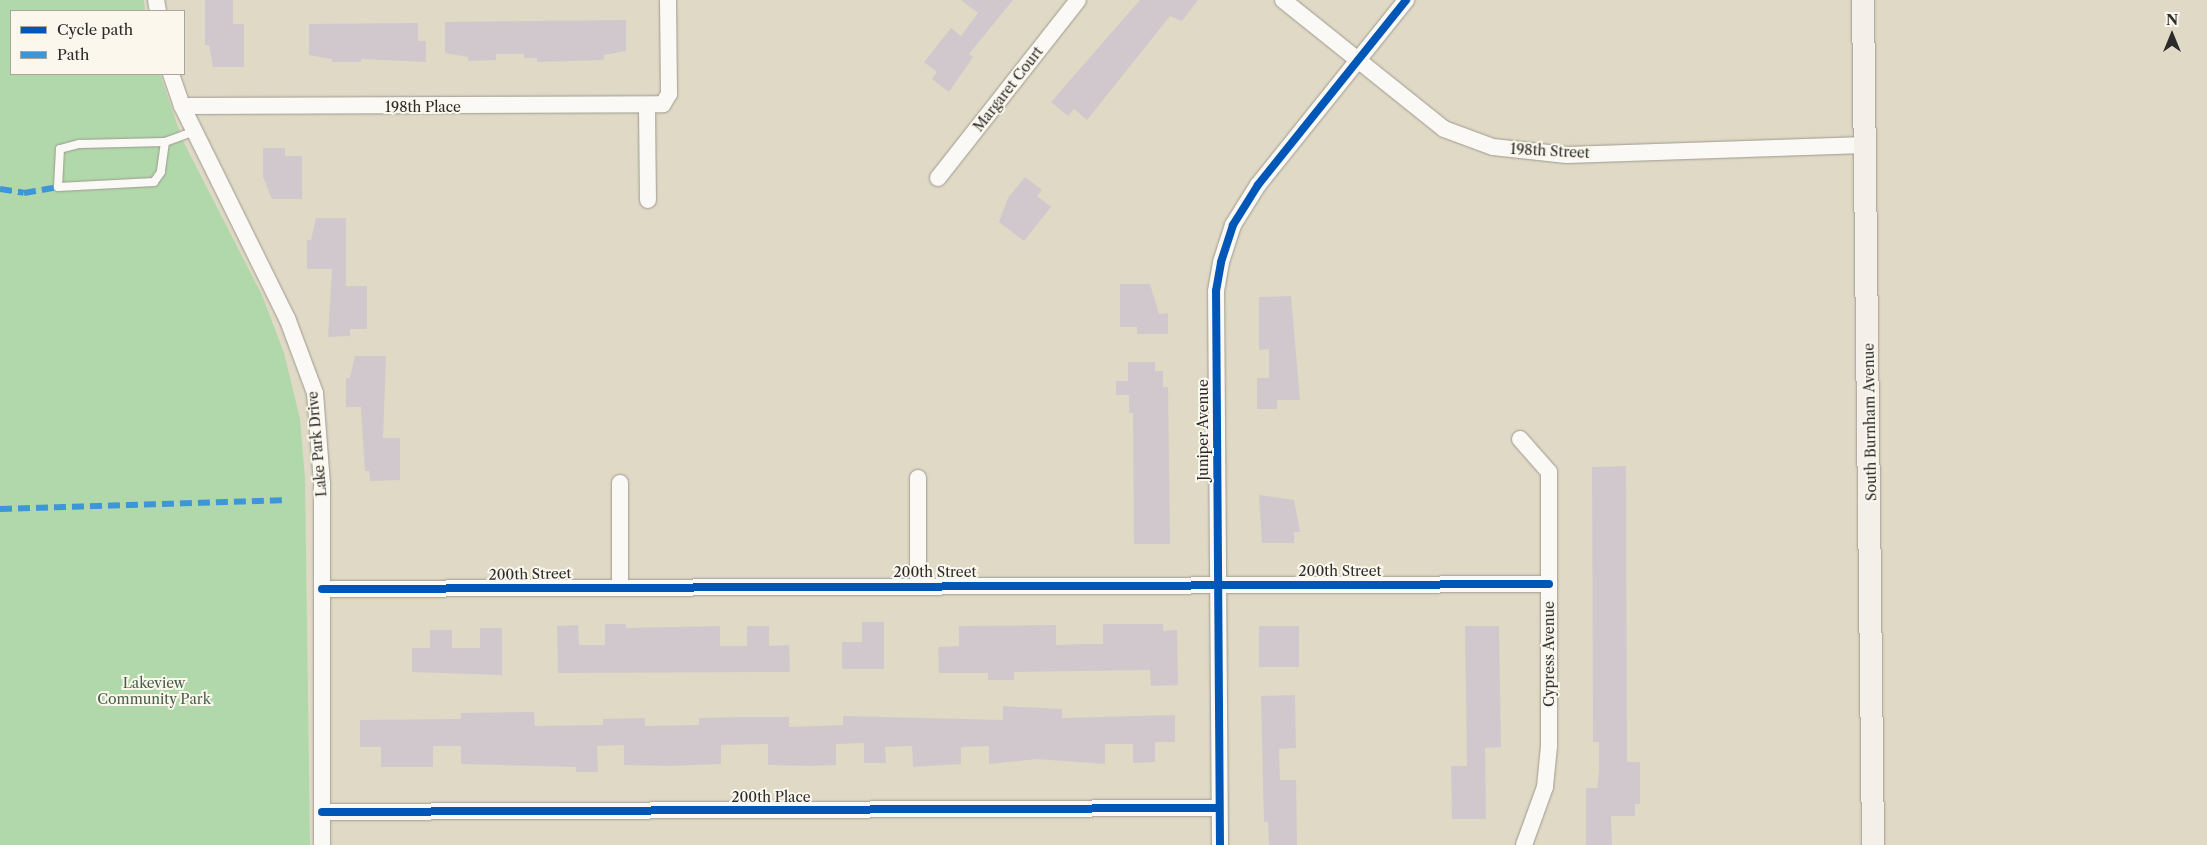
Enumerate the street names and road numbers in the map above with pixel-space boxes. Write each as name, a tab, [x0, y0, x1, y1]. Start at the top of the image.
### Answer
street label: Margaret Court	[970, 43, 1046, 135]
street label: 198th Place	[385, 99, 461, 115]
street label: 198th Street	[1510, 141, 1590, 161]
street label: South Burnham Avenue	[1860, 342, 1880, 502]
street label: Juniper Avenue	[1195, 379, 1211, 481]
street label: Lake Park Drive	[304, 390, 330, 498]
street label: 200th Street	[1299, 563, 1381, 579]
street label: 200th Street	[894, 564, 976, 580]
street label: 200th Street	[488, 565, 572, 583]
street label: Cypress Avenue	[1541, 601, 1557, 707]
street label: 200th Place	[731, 789, 811, 805]

